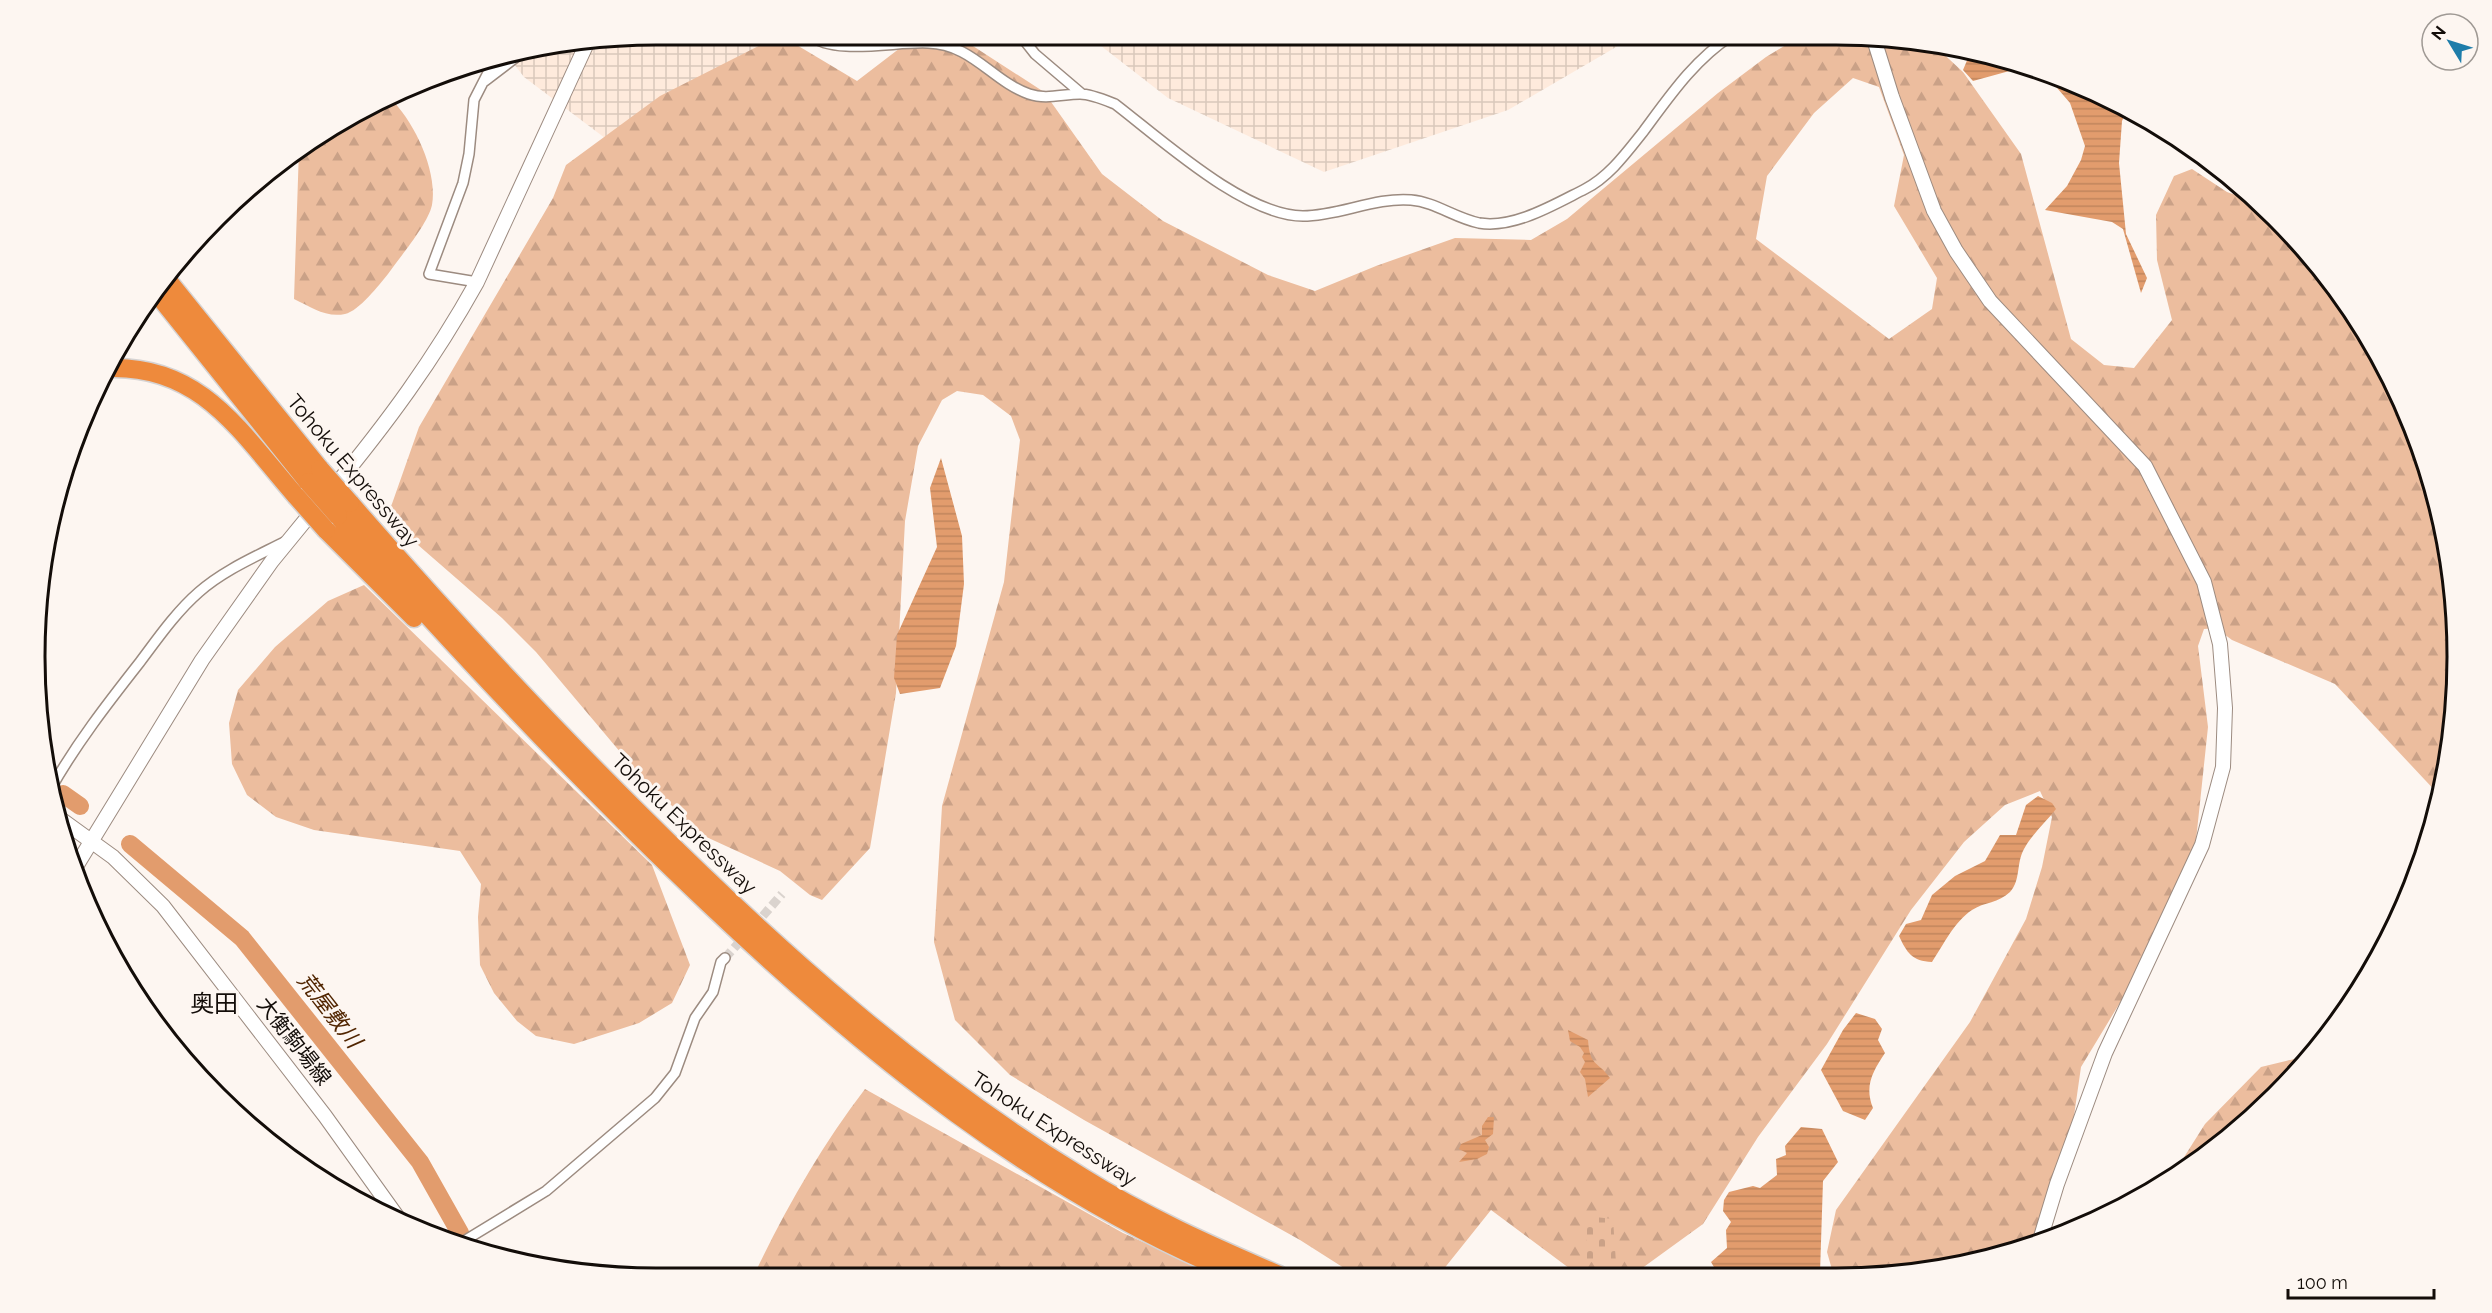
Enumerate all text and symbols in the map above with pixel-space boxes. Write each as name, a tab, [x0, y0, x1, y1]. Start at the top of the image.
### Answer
north arrow	[2420, 12, 2480, 72]
text: N	[2427, 22, 2450, 44]
street label: Tohoku Expressway	[282, 389, 425, 552]
street label: Tohoku Expressway	[607, 748, 762, 899]
water label: 荒屋敷川	[293, 967, 369, 1054]
district label: 奥田	[190, 989, 238, 1018]
street label: 大衡駒場線	[252, 992, 337, 1090]
street label: Tohoku Expressway	[967, 1066, 1141, 1191]
scale bar	[2288, 1262, 2434, 1300]
text: 100 m	[2297, 1272, 2348, 1293]

